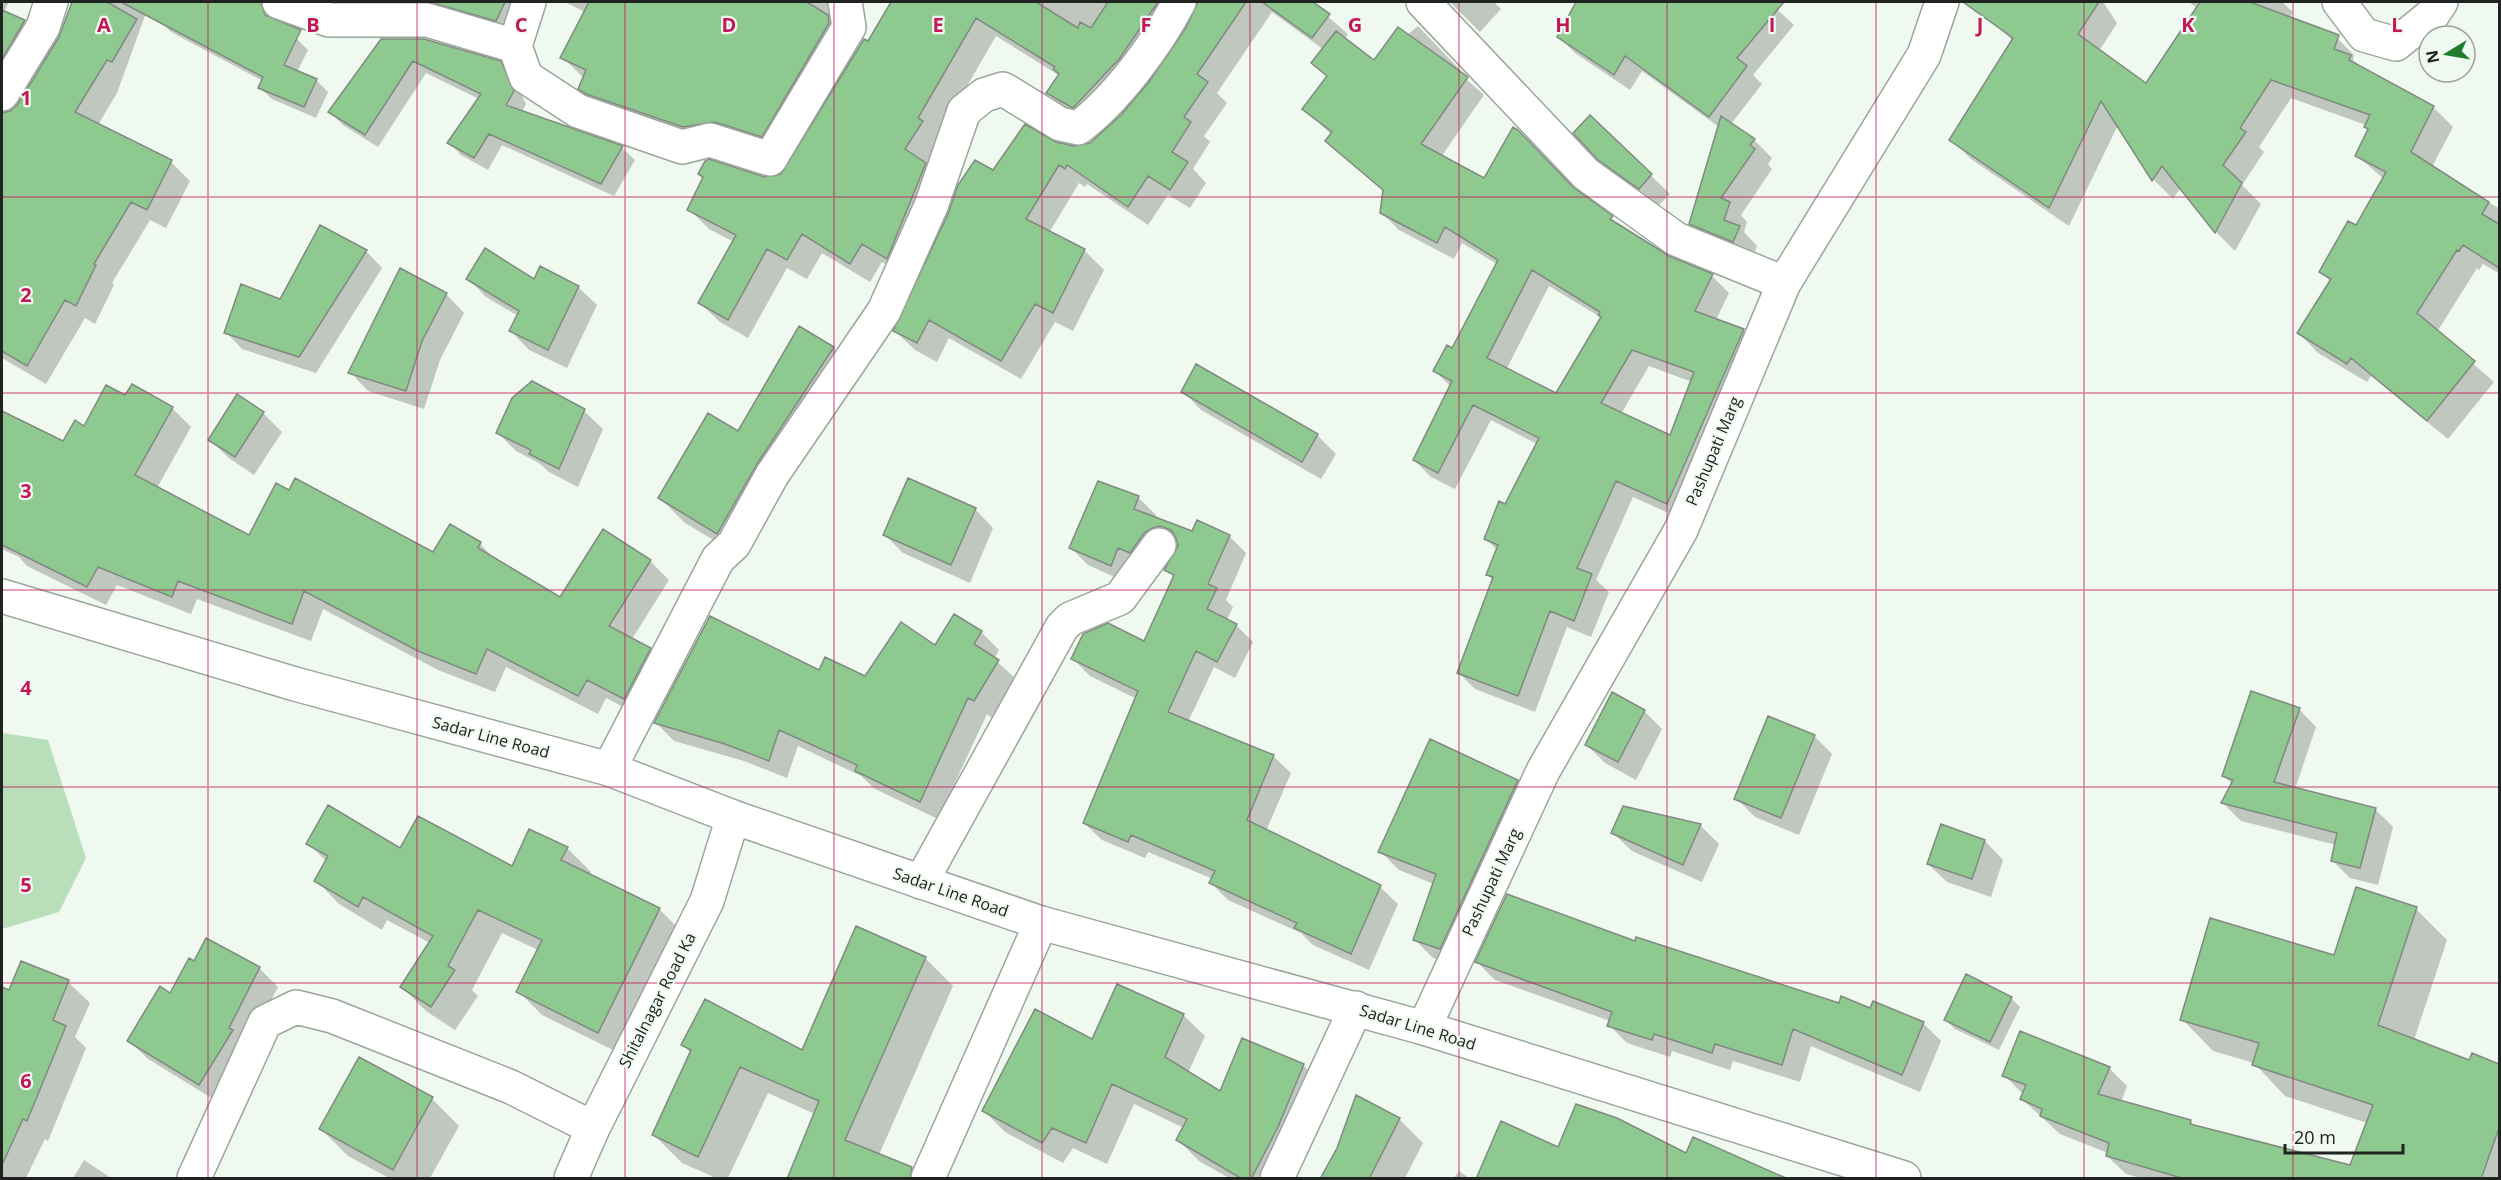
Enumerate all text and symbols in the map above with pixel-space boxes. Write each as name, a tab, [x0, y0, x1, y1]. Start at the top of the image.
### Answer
text: A	[97, 11, 111, 38]
text: B	[306, 11, 320, 38]
text: C	[515, 11, 528, 38]
text: D	[722, 11, 736, 38]
text: E	[932, 11, 944, 38]
text: F	[1141, 11, 1151, 38]
text: G	[1348, 11, 1362, 38]
text: H	[1555, 11, 1571, 38]
text: I	[1769, 11, 1775, 38]
text: J	[1975, 11, 1983, 38]
text: K	[2181, 11, 2195, 38]
text: L	[2391, 11, 2403, 38]
north arrow	[2417, 24, 2477, 84]
text: N	[2420, 48, 2444, 65]
text: 1	[20, 84, 32, 111]
text: 2	[20, 281, 32, 308]
street label: Pashupati Marg	[1680, 393, 1746, 509]
text: 3	[20, 477, 32, 504]
text: 4	[20, 674, 32, 701]
street label: Sadar Line Road	[430, 711, 552, 763]
street label: Pashupati Marg	[1456, 824, 1526, 940]
street label: Sadar Line Road	[890, 862, 1012, 922]
text: 5	[20, 871, 32, 898]
street label: Shitalnagar Road Ka	[613, 929, 701, 1071]
street label: Sadar Line Road	[1357, 999, 1479, 1055]
text: 6	[20, 1067, 32, 1094]
scale bar	[2285, 1117, 2404, 1155]
text: 20 m	[2294, 1125, 2336, 1149]

